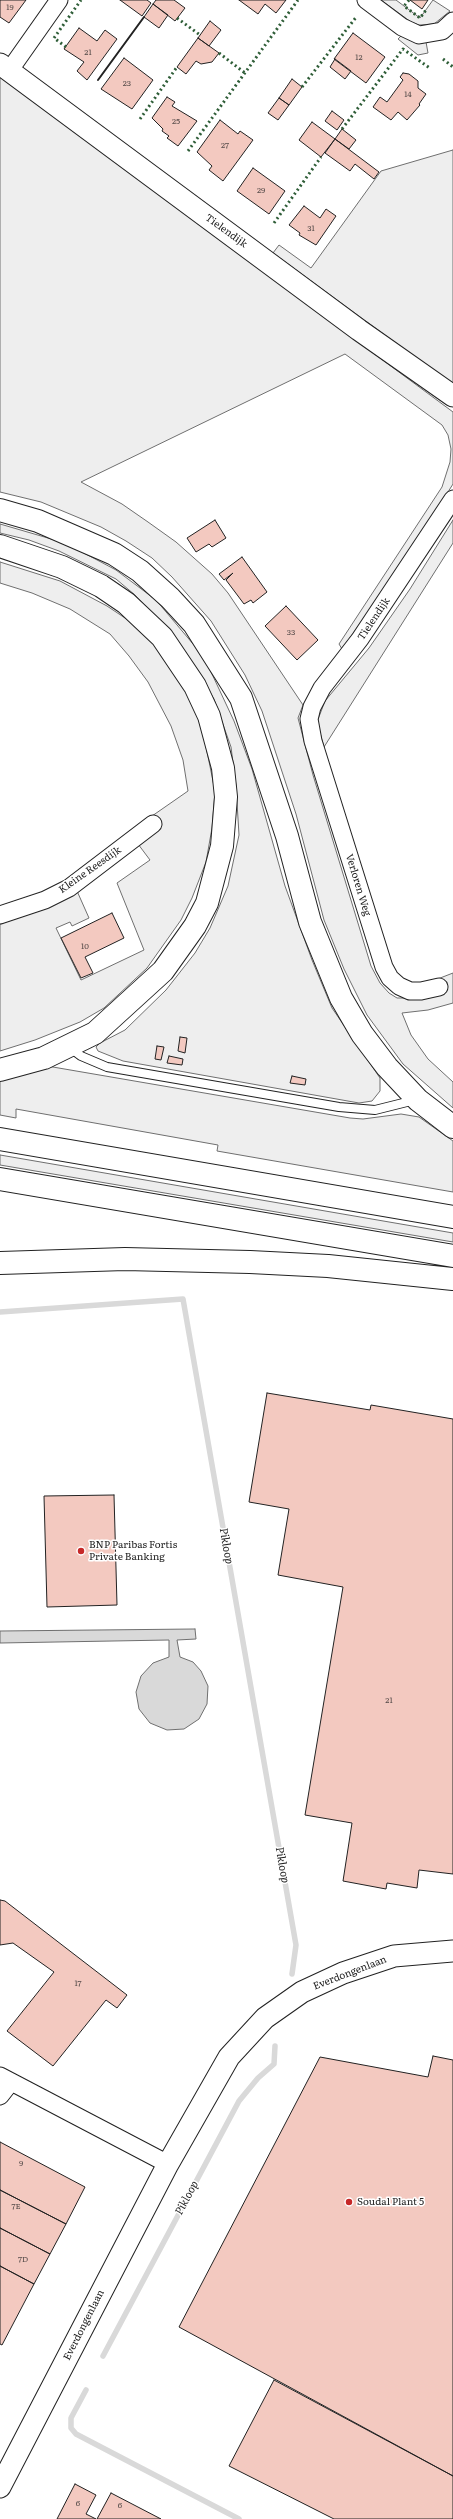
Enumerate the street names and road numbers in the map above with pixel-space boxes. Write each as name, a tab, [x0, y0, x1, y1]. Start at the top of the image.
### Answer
street label: Tielendijk	[203, 212, 249, 250]
street label: Tielendijk	[355, 595, 393, 643]
street label: Kleine Reesdijk	[57, 844, 123, 896]
street label: Verloren Weg	[343, 853, 373, 917]
street label: Everdongenlaan	[312, 1953, 388, 1993]
street label: Everdongenlaan	[61, 2288, 107, 2362]

